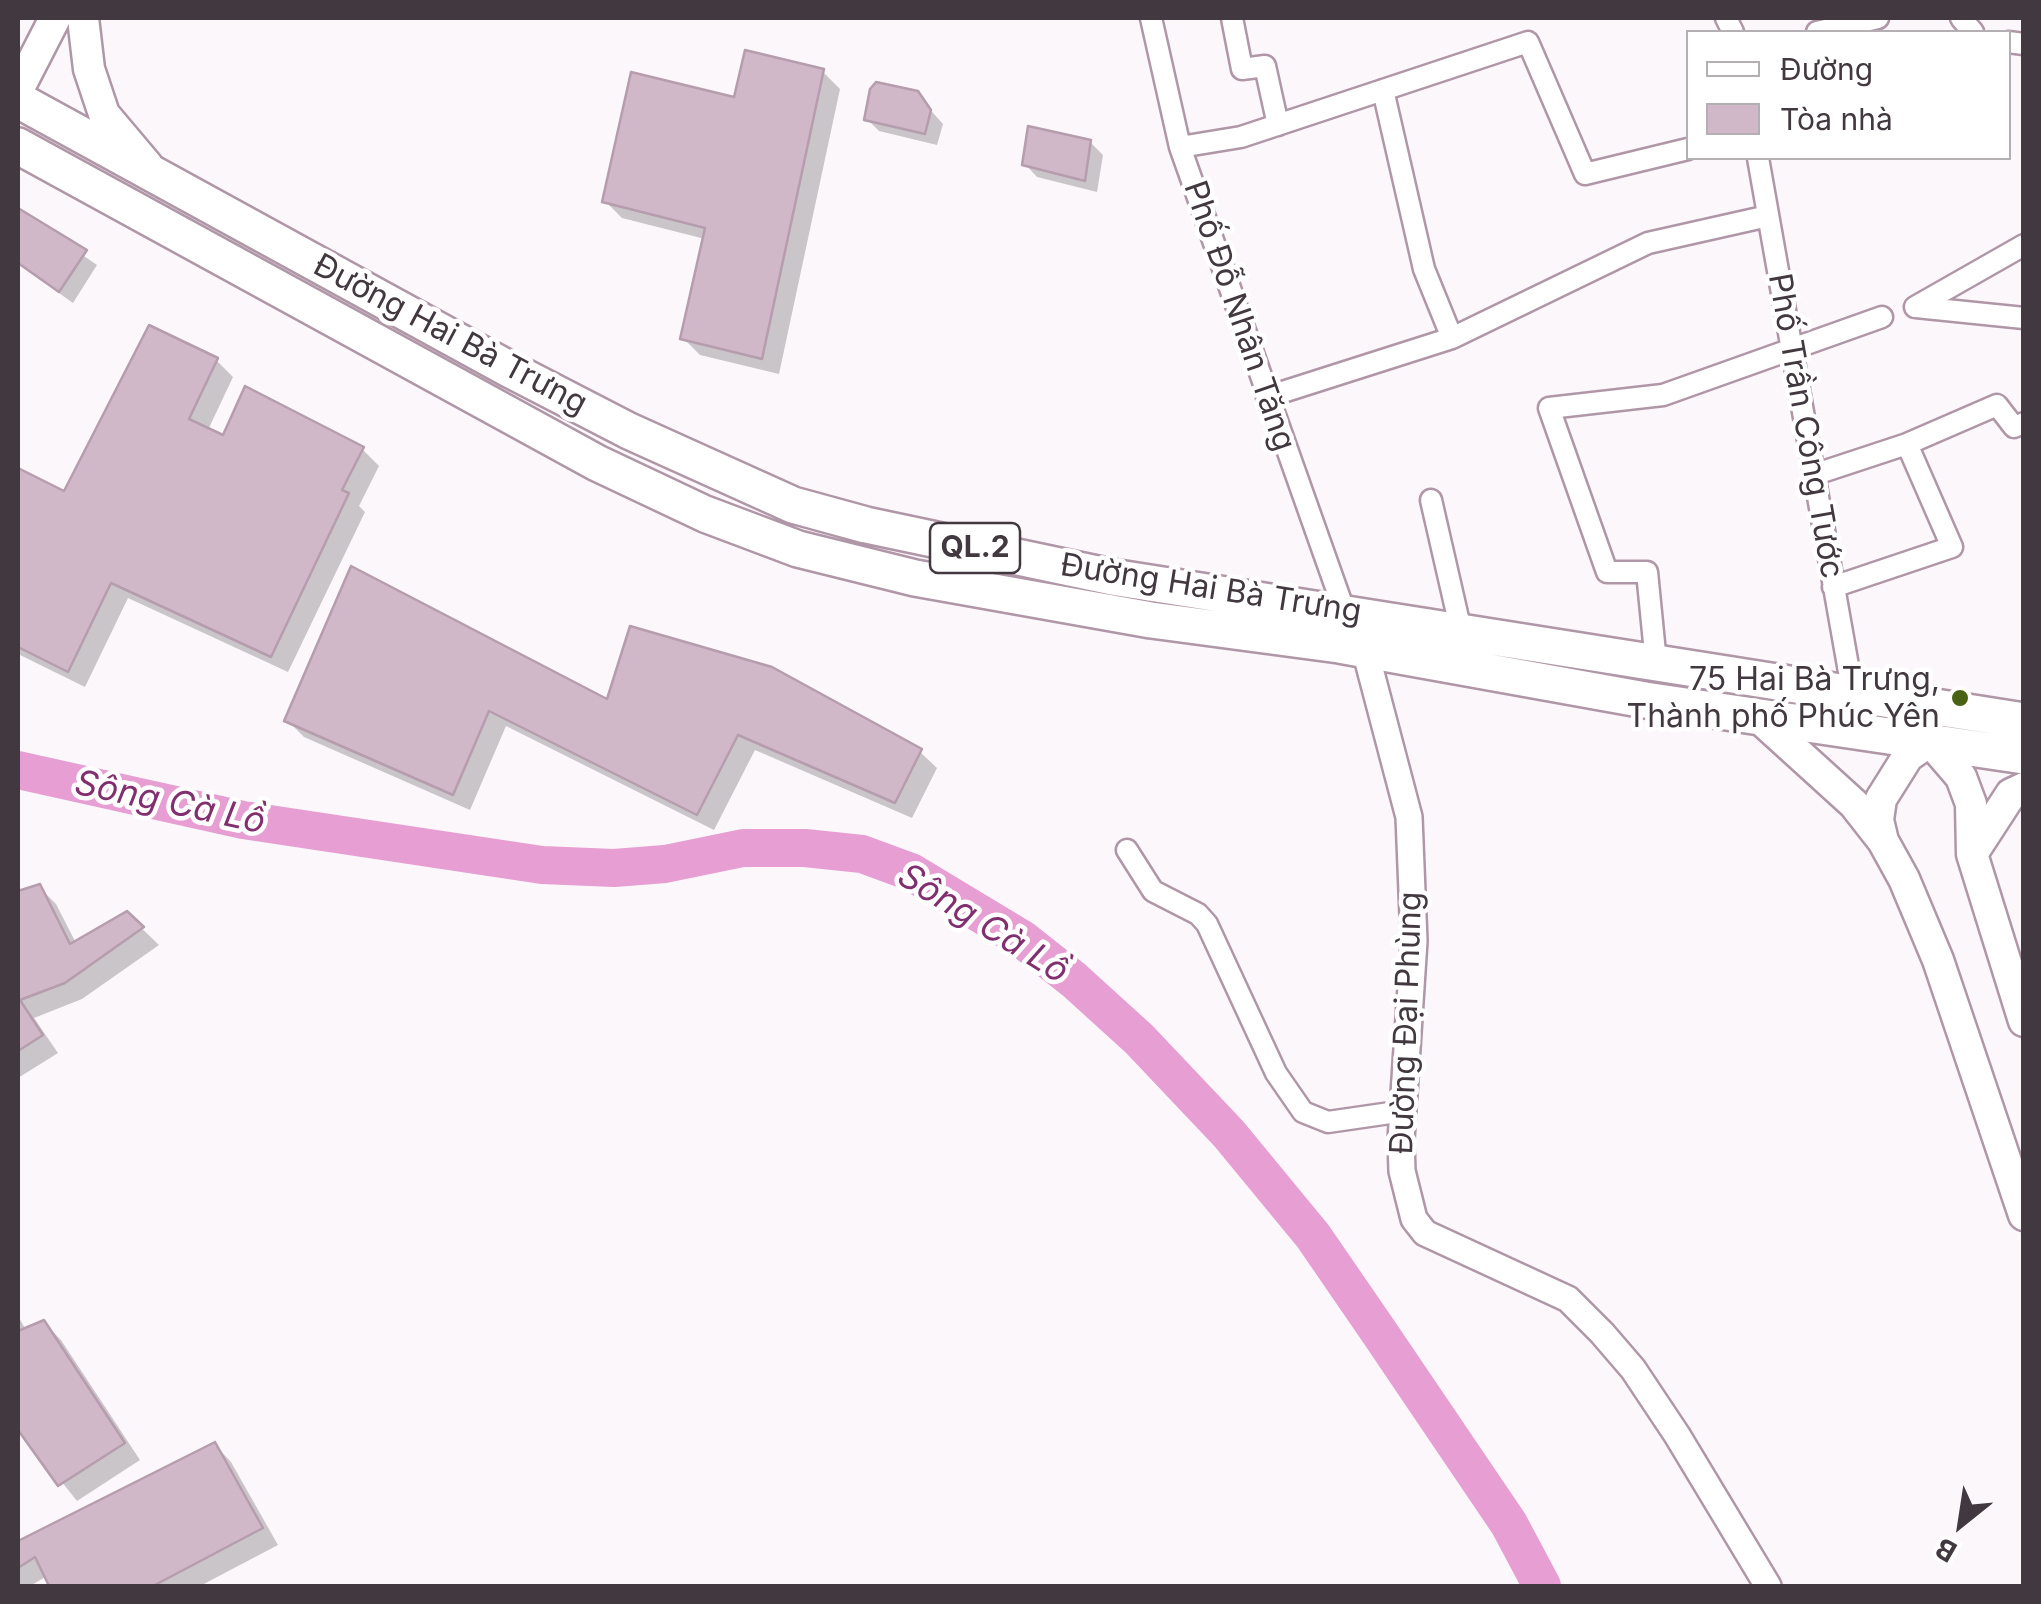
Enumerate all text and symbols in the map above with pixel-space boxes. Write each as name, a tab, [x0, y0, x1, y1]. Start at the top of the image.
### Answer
legend	[1686, 30, 2011, 160]
text: Đường	[1780, 51, 1873, 87]
text: Tòa nhà	[1780, 101, 1893, 137]
street label: Phố Đỗ Nhân Tăng	[1175, 176, 1303, 456]
street label: Đường Hai Bà Trưng	[307, 247, 593, 423]
street label: Phố Trần Công Tước	[1759, 271, 1851, 581]
road number: QL.2	[930, 523, 1020, 573]
street label: Đường Hai Bà Trưng	[1058, 546, 1364, 632]
place label: 75 Hai Bà Trưng, Thành phố Phúc Yên	[1627, 661, 1940, 736]
marker: 75 Hai Bà Trưng, Thành phố Phúc Yên	[1949, 687, 1971, 709]
water label: Sông Cà Lồ	[71, 762, 269, 844]
water label: Sông Cà Lồ	[890, 855, 1076, 993]
street label: Đường Đại Phùng	[1383, 891, 1431, 1155]
north arrow	[1911, 1474, 2011, 1574]
text: B	[1929, 1531, 1963, 1569]

